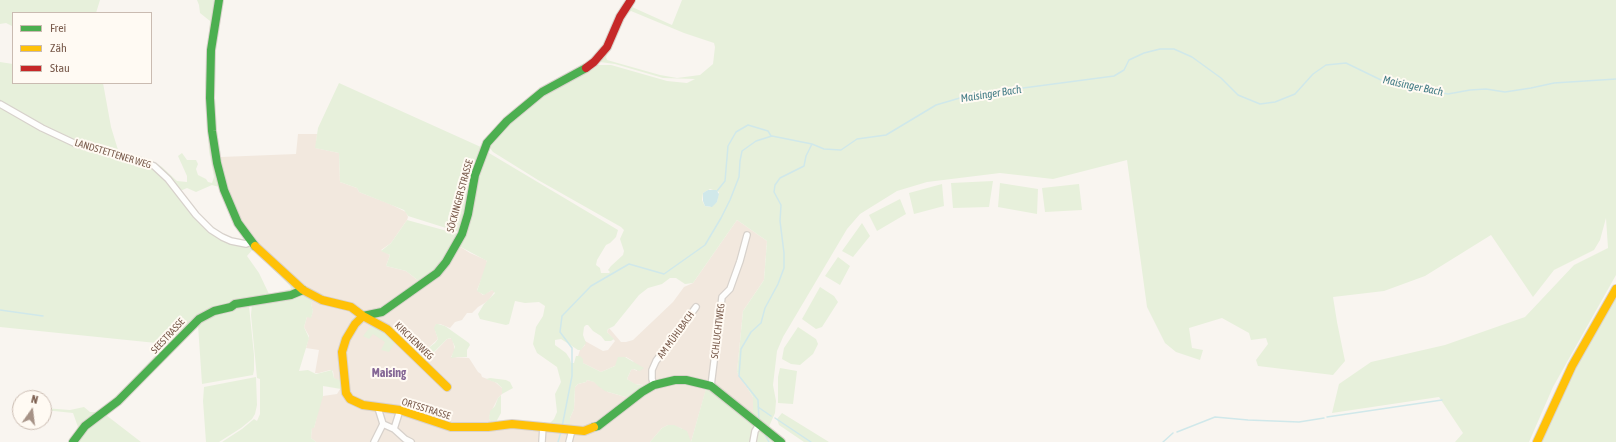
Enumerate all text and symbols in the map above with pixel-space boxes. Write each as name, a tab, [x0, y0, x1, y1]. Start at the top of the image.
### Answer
legend	[12, 12, 152, 84]
text: Frei	[50, 21, 66, 35]
text: Zäh	[50, 41, 67, 55]
text: Stau	[50, 61, 70, 75]
water label: Maisinger Bach	[1382, 73, 1444, 99]
water label: Maisinger Bach	[960, 83, 1022, 105]
street label: LANDSTETTENER WEG	[73, 137, 153, 171]
street label: SÖCKINGER STRASSE	[445, 158, 475, 234]
street label: SCHLUCHTWEG	[709, 303, 727, 359]
street label: AM MÜHLBACH	[655, 309, 697, 361]
street label: SEESTRASSE	[149, 316, 187, 356]
street label: KIRCHENWEG	[392, 319, 436, 363]
district label: Maising	[372, 366, 406, 380]
north arrow	[12, 390, 52, 430]
text: N	[30, 393, 39, 406]
street label: ORTSSTRASSE	[400, 396, 452, 422]

